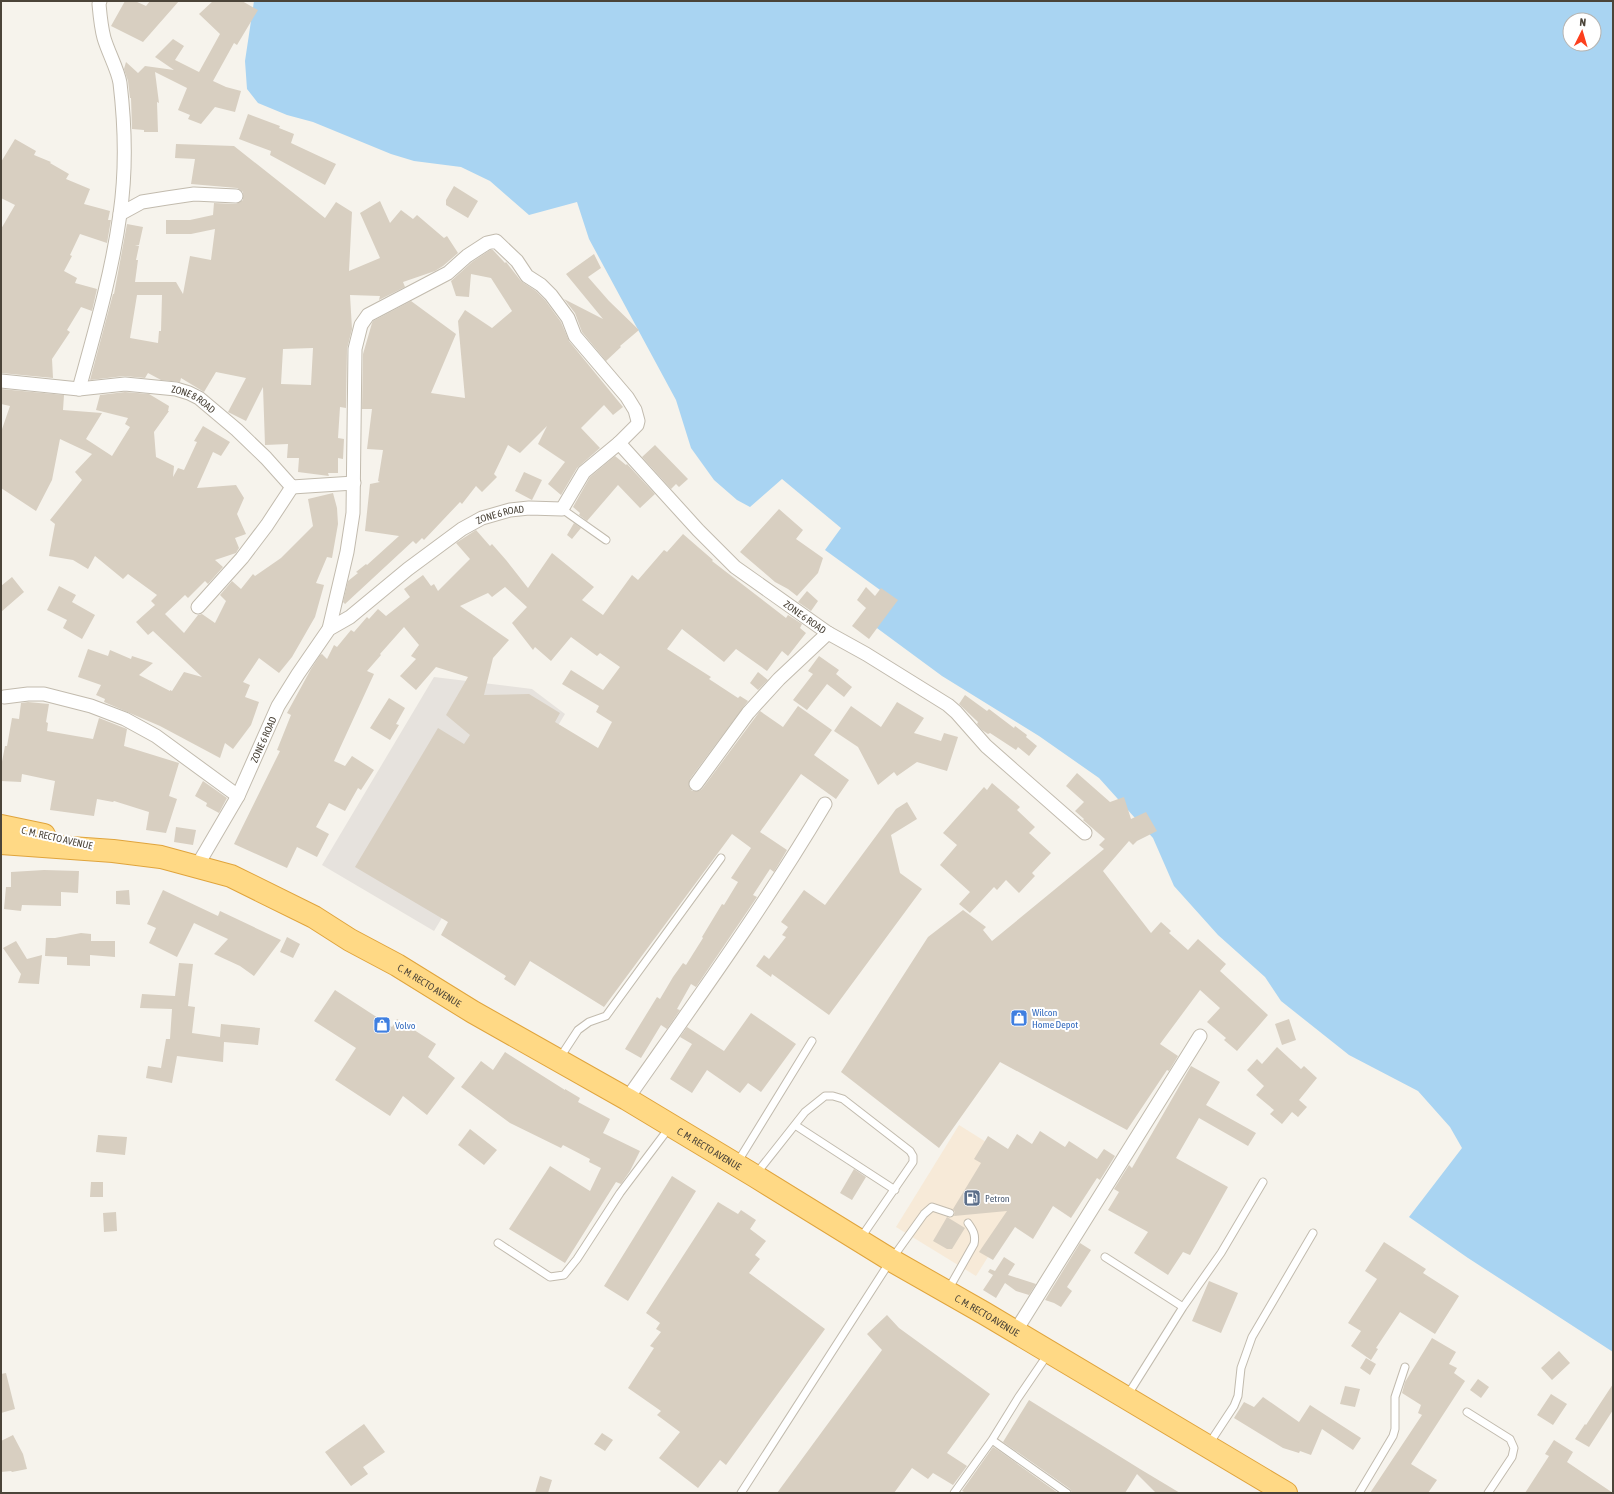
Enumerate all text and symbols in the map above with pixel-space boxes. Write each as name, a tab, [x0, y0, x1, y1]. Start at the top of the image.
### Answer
north arrow	[1562, 12, 1602, 52]
text: N	[1579, 16, 1587, 28]
street label: ZONE 8 ROAD	[171, 383, 218, 415]
street label: ZONE 6 ROAD	[474, 503, 525, 526]
street label: ZONE 6 ROAD	[782, 598, 829, 636]
street label: ZONE 6 ROAD	[248, 714, 278, 764]
street label: C. M. RECTO AVENUE	[20, 824, 94, 852]
street label: C. M. RECTO AVENUE	[396, 961, 464, 1009]
place label: Wilcon Home Depot	[1032, 1007, 1078, 1030]
shop icon: Wilcon Home Depot	[1009, 1008, 1029, 1028]
shop icon: Volvo	[372, 1015, 392, 1035]
place label: Volvo	[395, 1020, 416, 1031]
street label: C. M. RECTO AVENUE	[675, 1125, 744, 1172]
fuel station icon: Petron	[962, 1188, 982, 1208]
place label: Petron	[985, 1193, 1010, 1204]
street label: C. M. RECTO AVENUE	[953, 1292, 1022, 1339]

